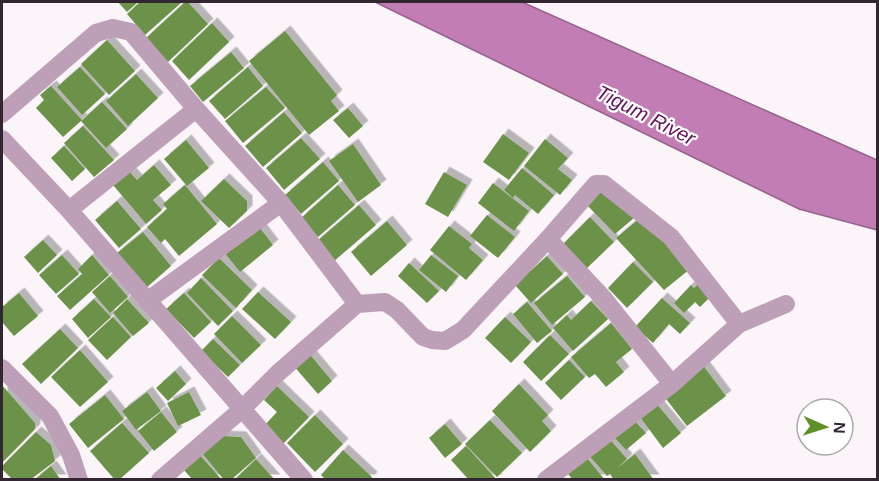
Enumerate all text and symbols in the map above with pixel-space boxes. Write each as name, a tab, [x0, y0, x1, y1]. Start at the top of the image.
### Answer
water label: Tigum River	[593, 81, 700, 150]
north arrow	[795, 397, 855, 457]
text: N	[831, 422, 848, 434]

